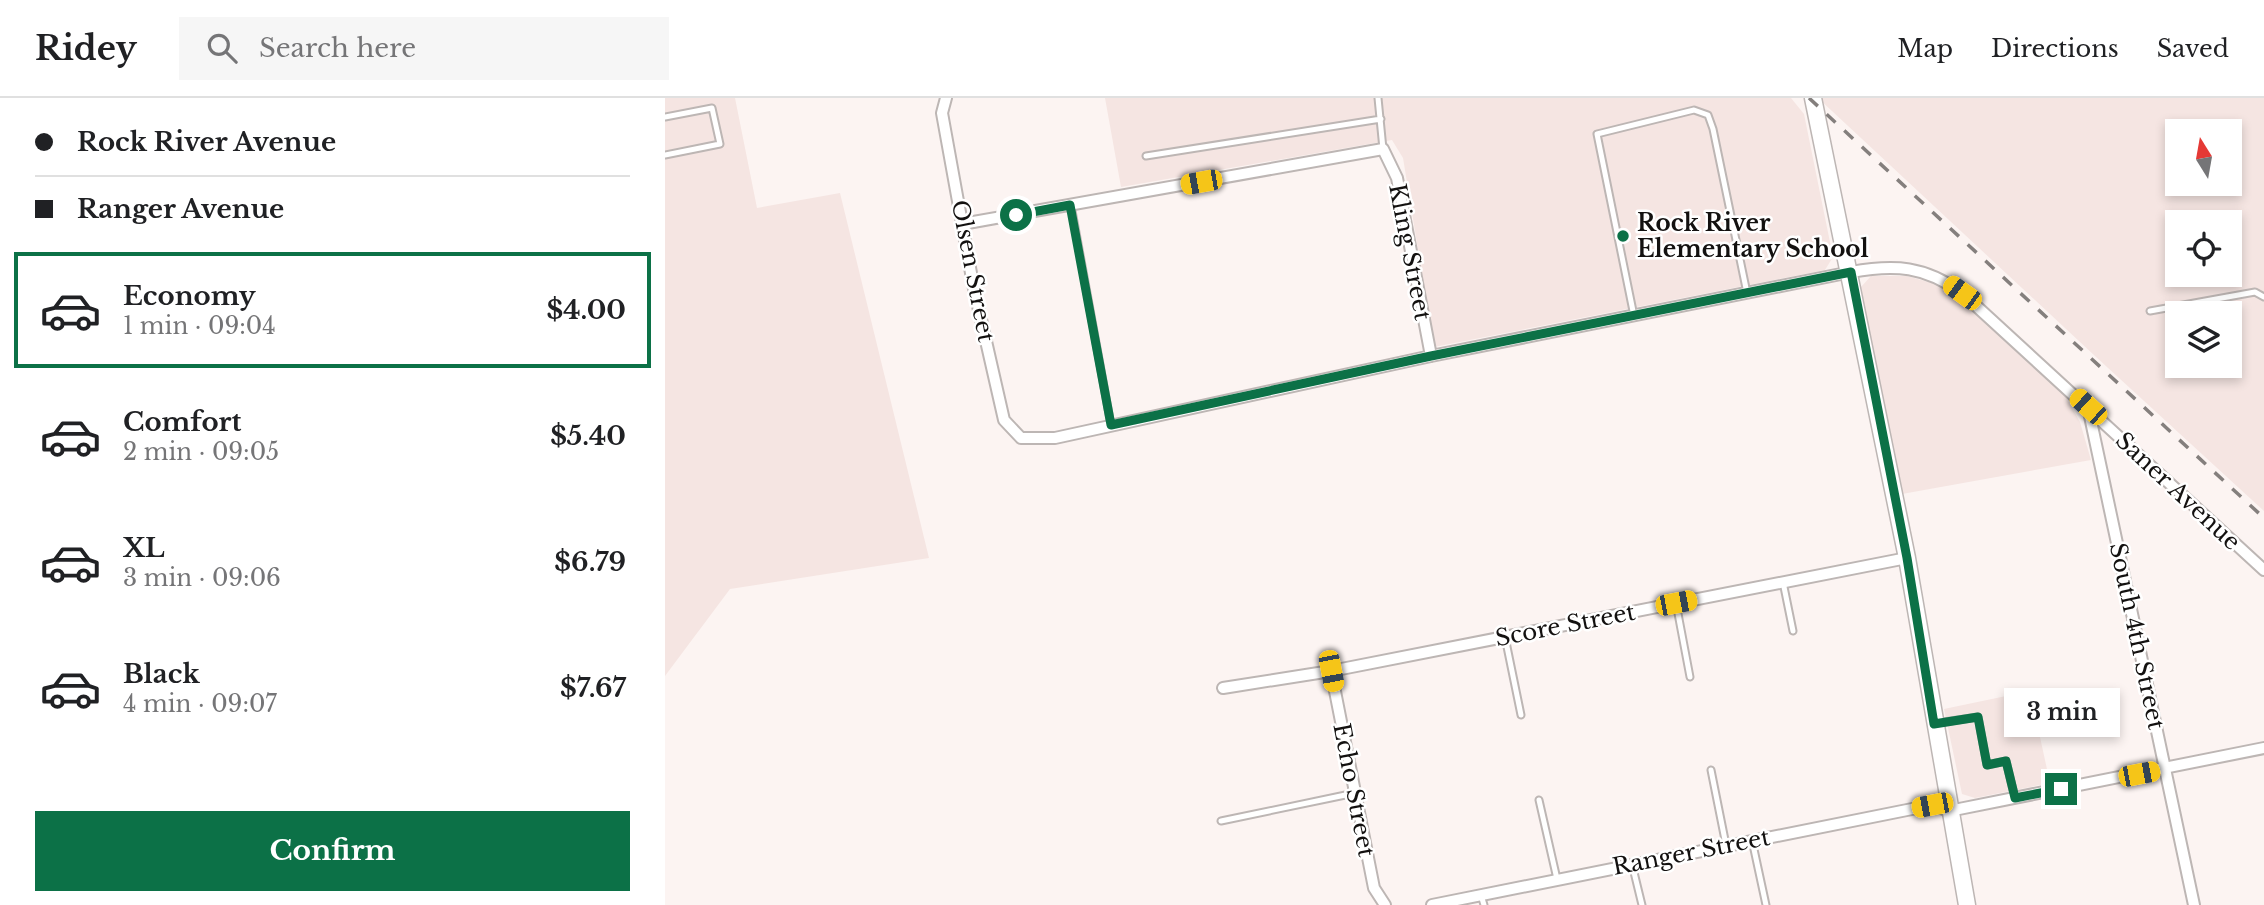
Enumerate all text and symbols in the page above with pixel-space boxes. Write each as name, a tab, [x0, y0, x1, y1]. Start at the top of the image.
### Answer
search box	[179, 17, 669, 80]
text: Ridey	[35, 28, 137, 69]
icon: search	[203, 29, 241, 67]
text: Search here	[259, 32, 416, 64]
text: Map	[1897, 34, 1953, 63]
text: Directions	[1991, 34, 2119, 63]
text: Saved	[2157, 34, 2229, 63]
north arrow	[2165, 119, 2242, 196]
map controls	[2165, 119, 2242, 378]
text: Rock River Avenue	[77, 126, 336, 158]
car	[1179, 168, 1224, 196]
street label: Kling Street	[1383, 181, 1437, 323]
text: Ranger Avenue	[77, 193, 284, 225]
street label: Olsen Street	[945, 198, 1001, 345]
route start	[1000, 199, 1032, 231]
place label: Rock River Elementary School	[1637, 209, 1869, 263]
button: locate	[2165, 210, 2242, 287]
marker: Rock River Elementary School	[1615, 228, 1631, 244]
car	[1939, 272, 1986, 314]
icon: car	[39, 279, 102, 342]
text: Economy	[123, 280, 256, 312]
text: $4.00	[546, 294, 626, 326]
button: layers	[2165, 301, 2242, 378]
text: 1 min · 09:04	[123, 312, 276, 340]
car	[2066, 385, 2111, 429]
icon: car	[39, 405, 102, 468]
text: Comfort	[123, 406, 241, 438]
text: $5.40	[550, 420, 626, 452]
street label: Saner Avenue	[2110, 426, 2246, 556]
text: 2 min · 09:05	[123, 438, 279, 466]
icon: car	[39, 531, 102, 594]
text: XL	[123, 532, 165, 564]
street label: South 4th Street	[2104, 540, 2171, 732]
text: $6.79	[554, 546, 626, 578]
text: 3 min · 09:06	[123, 564, 281, 592]
car	[1654, 589, 1699, 617]
street label: Score Street	[1493, 598, 1638, 652]
car	[1317, 648, 1346, 694]
icon: car	[39, 657, 102, 720]
text: Black	[123, 658, 200, 690]
text: $7.67	[560, 672, 626, 704]
callout: 3 min	[2003, 688, 2119, 736]
text: 4 min · 09:07	[123, 690, 277, 718]
text: 3 min	[2026, 698, 2098, 726]
street label: Echo Street	[1327, 721, 1381, 860]
car	[2117, 760, 2162, 788]
route end	[2045, 773, 2077, 805]
car	[1910, 791, 1955, 819]
button: Confirm	[35, 811, 630, 891]
street label: Ranger Street	[1610, 823, 1772, 881]

